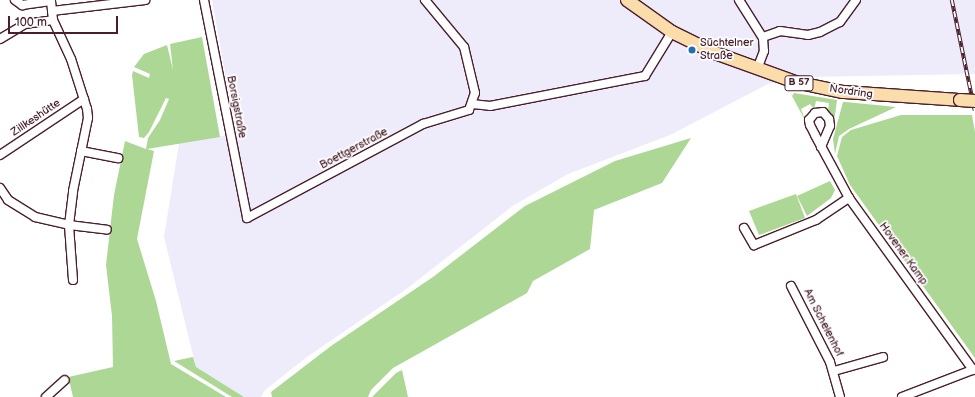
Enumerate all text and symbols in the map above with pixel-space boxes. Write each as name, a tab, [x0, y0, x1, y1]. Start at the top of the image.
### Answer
scale bar	[10, 8, 120, 34]
text: 100 m	[15, 15, 47, 30]
place label: Süchtelner Straße	[700, 37, 754, 63]
marker: Süchtelner Straße	[687, 45, 697, 55]
street label: Borsigstraße	[223, 75, 249, 139]
road number: B 57	[784, 75, 814, 91]
street label: Nordring	[828, 82, 874, 102]
street label: Zillkeshütte	[9, 97, 63, 139]
street label: Boettgerstraße	[318, 126, 390, 172]
street label: Hovener Kamp	[876, 220, 930, 288]
street label: Am Schelenhof	[800, 287, 846, 359]

